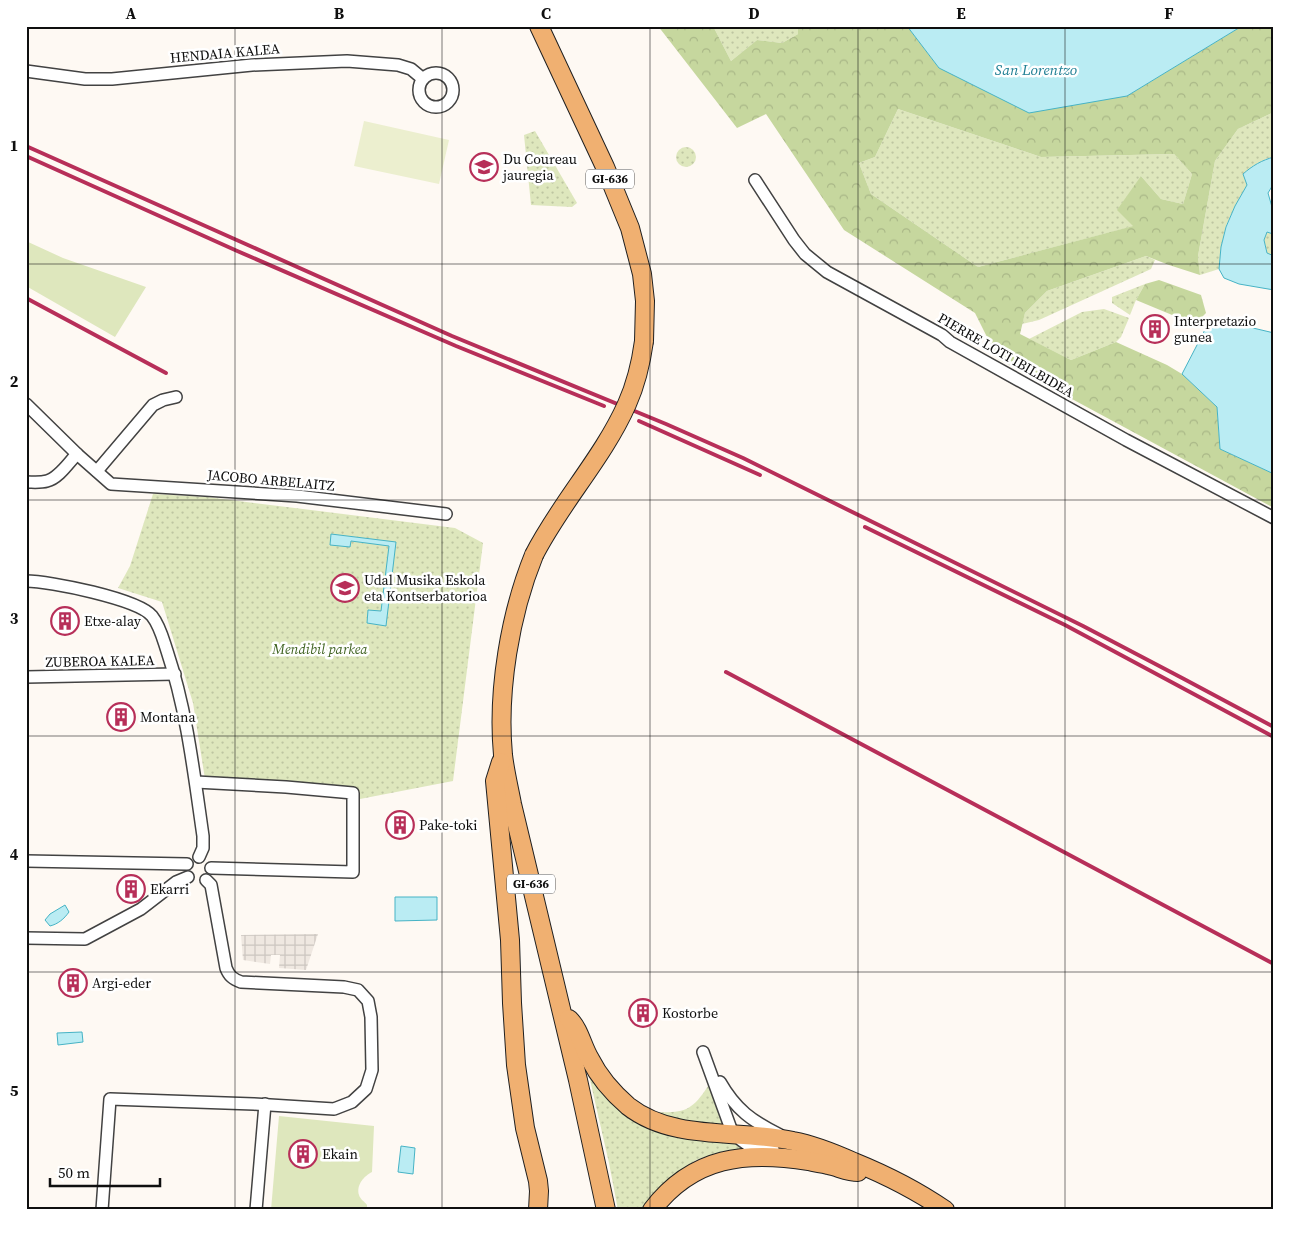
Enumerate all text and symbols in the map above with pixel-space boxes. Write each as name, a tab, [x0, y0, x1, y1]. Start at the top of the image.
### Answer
text: A	[126, 2, 137, 24]
text: B	[334, 2, 345, 24]
text: C	[541, 2, 551, 24]
text: D	[748, 2, 760, 24]
text: E	[956, 2, 966, 24]
text: F	[1164, 2, 1174, 24]
street label: HENDAIA KALEA	[169, 38, 281, 68]
water label: San Lorentzo	[995, 59, 1077, 80]
text: 1	[10, 134, 18, 156]
place label: Du Coureau jauregia	[501, 149, 577, 185]
school or university icon: Du Coureau jauregia	[469, 152, 499, 182]
road number: GI-636	[586, 170, 634, 188]
street label: PIERRE LOTI IBILBIDEA	[934, 308, 1078, 403]
place label: Interpretazio gunea	[1174, 311, 1257, 347]
building icon: Interpretazio gunea	[1140, 314, 1170, 344]
text: 2	[10, 370, 19, 392]
street label: JACOBO ARBELAITZ	[205, 464, 336, 496]
place label: Udal Musika Eskola eta Kontserbatorioa	[364, 570, 488, 606]
school or university icon: Udal Musika Eskola eta Kontserbatorioa	[330, 573, 360, 603]
building icon: Etxe-alay	[50, 606, 80, 636]
text: 3	[10, 607, 19, 629]
place label: Etxe-alay	[84, 611, 142, 631]
park label: Mendibil parkea	[271, 639, 368, 659]
street label: ZUBEROA KALEA	[45, 650, 156, 672]
building icon: Montana	[106, 702, 136, 732]
place label: Montana	[140, 707, 197, 727]
building icon: Pake-toki	[385, 810, 415, 840]
place label: Pake-toki	[419, 815, 477, 835]
text: 4	[10, 843, 19, 865]
building icon: Ekarri	[116, 874, 146, 904]
road number: GI-636	[507, 874, 555, 894]
place label: Ekarri	[150, 879, 189, 899]
building icon: Argi-eder	[58, 968, 88, 998]
place label: Argi-eder	[92, 973, 151, 993]
building icon: Kostorbe	[628, 998, 658, 1028]
place label: Kostorbe	[662, 1003, 718, 1023]
text: 5	[10, 1079, 19, 1101]
building icon: Ekain	[288, 1139, 318, 1169]
place label: Ekain	[322, 1144, 358, 1164]
scale bar	[50, 1156, 160, 1188]
text: 50 m	[58, 1162, 90, 1183]

